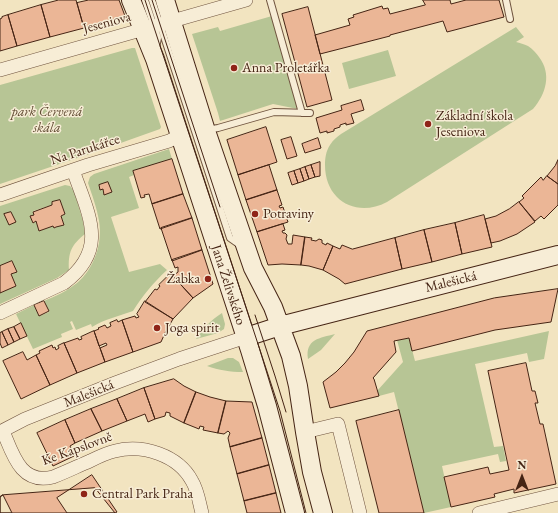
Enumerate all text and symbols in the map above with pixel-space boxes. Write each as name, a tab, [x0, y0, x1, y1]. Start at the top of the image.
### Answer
street label: Jeseniova	[81, 9, 133, 37]
place label: Anna Proletářka	[242, 60, 330, 76]
marker: Anna Proletářka	[229, 63, 239, 73]
park label: park Červená skála	[12, 104, 82, 136]
place label: Základní škola Jeseniova	[436, 108, 513, 140]
marker: Základní škola Jeseniova	[423, 119, 433, 129]
street label: Na Parukářce	[48, 131, 122, 169]
place label: Potraviny	[263, 206, 314, 222]
marker: Potraviny	[250, 209, 260, 219]
street label: Jana Želivského	[207, 243, 249, 327]
street label: Malešická	[423, 267, 479, 297]
place label: Žabka	[167, 271, 200, 287]
marker: Žabka	[203, 274, 213, 284]
place label: Joga spirit	[165, 320, 219, 336]
marker: Joga spirit	[152, 323, 162, 333]
street label: Malešická	[61, 376, 117, 412]
street label: Ke Kapslovně	[39, 428, 115, 470]
north arrow	[502, 457, 542, 497]
text: N	[518, 458, 526, 472]
place label: Central Park Praha	[92, 486, 193, 502]
marker: Central Park Praha	[79, 489, 89, 499]

